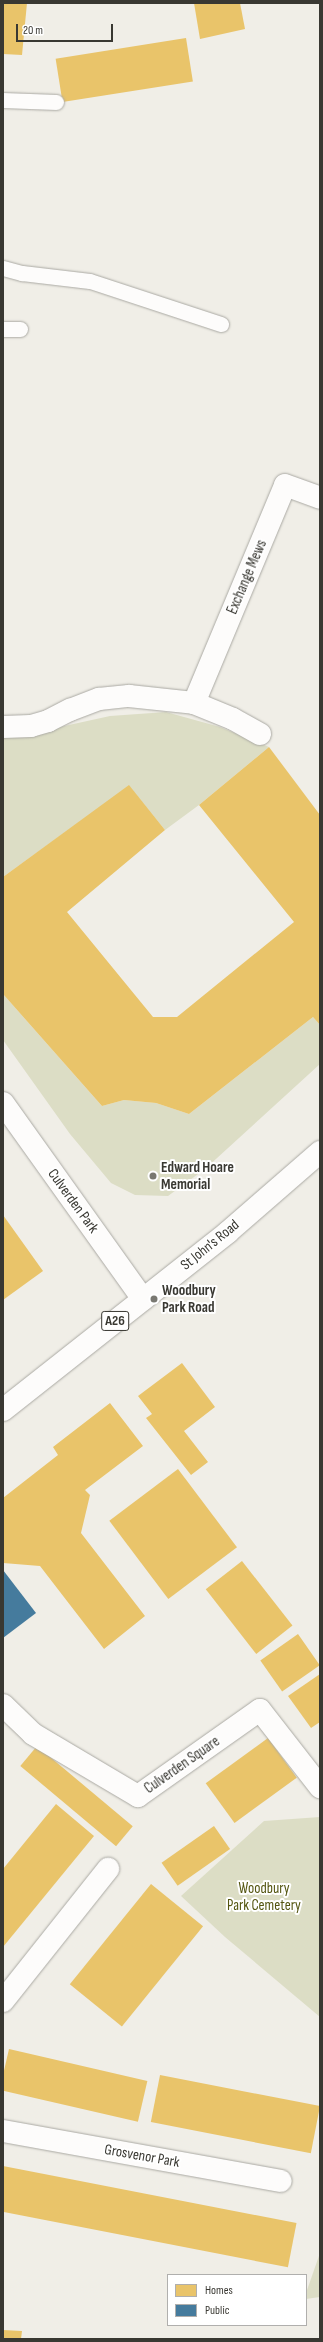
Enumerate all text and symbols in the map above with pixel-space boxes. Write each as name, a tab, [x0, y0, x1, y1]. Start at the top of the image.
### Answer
scale bar	[18, 16, 115, 42]
text: 20 m	[23, 23, 43, 38]
street label: Exchange Mews	[223, 537, 271, 617]
place label: Edward Hoare Memorial	[161, 1158, 234, 1193]
street label: Culverden Park	[44, 1165, 102, 1237]
marker: Edward Hoare Memorial	[148, 1171, 158, 1181]
street label: St John's Road	[177, 1216, 243, 1274]
place label: Woodbury Park Road	[162, 1281, 216, 1316]
marker: Woodbury Park Road	[149, 1294, 159, 1304]
road number: A26	[101, 1309, 129, 1333]
street label: Culverden Square	[141, 1732, 223, 1798]
park label: Woodbury Park Cemetery	[227, 1879, 301, 1914]
street label: Grosvenor Park	[103, 2141, 181, 2171]
legend	[167, 2274, 307, 2326]
text: Homes	[205, 2283, 233, 2298]
text: Public	[205, 2303, 230, 2318]

